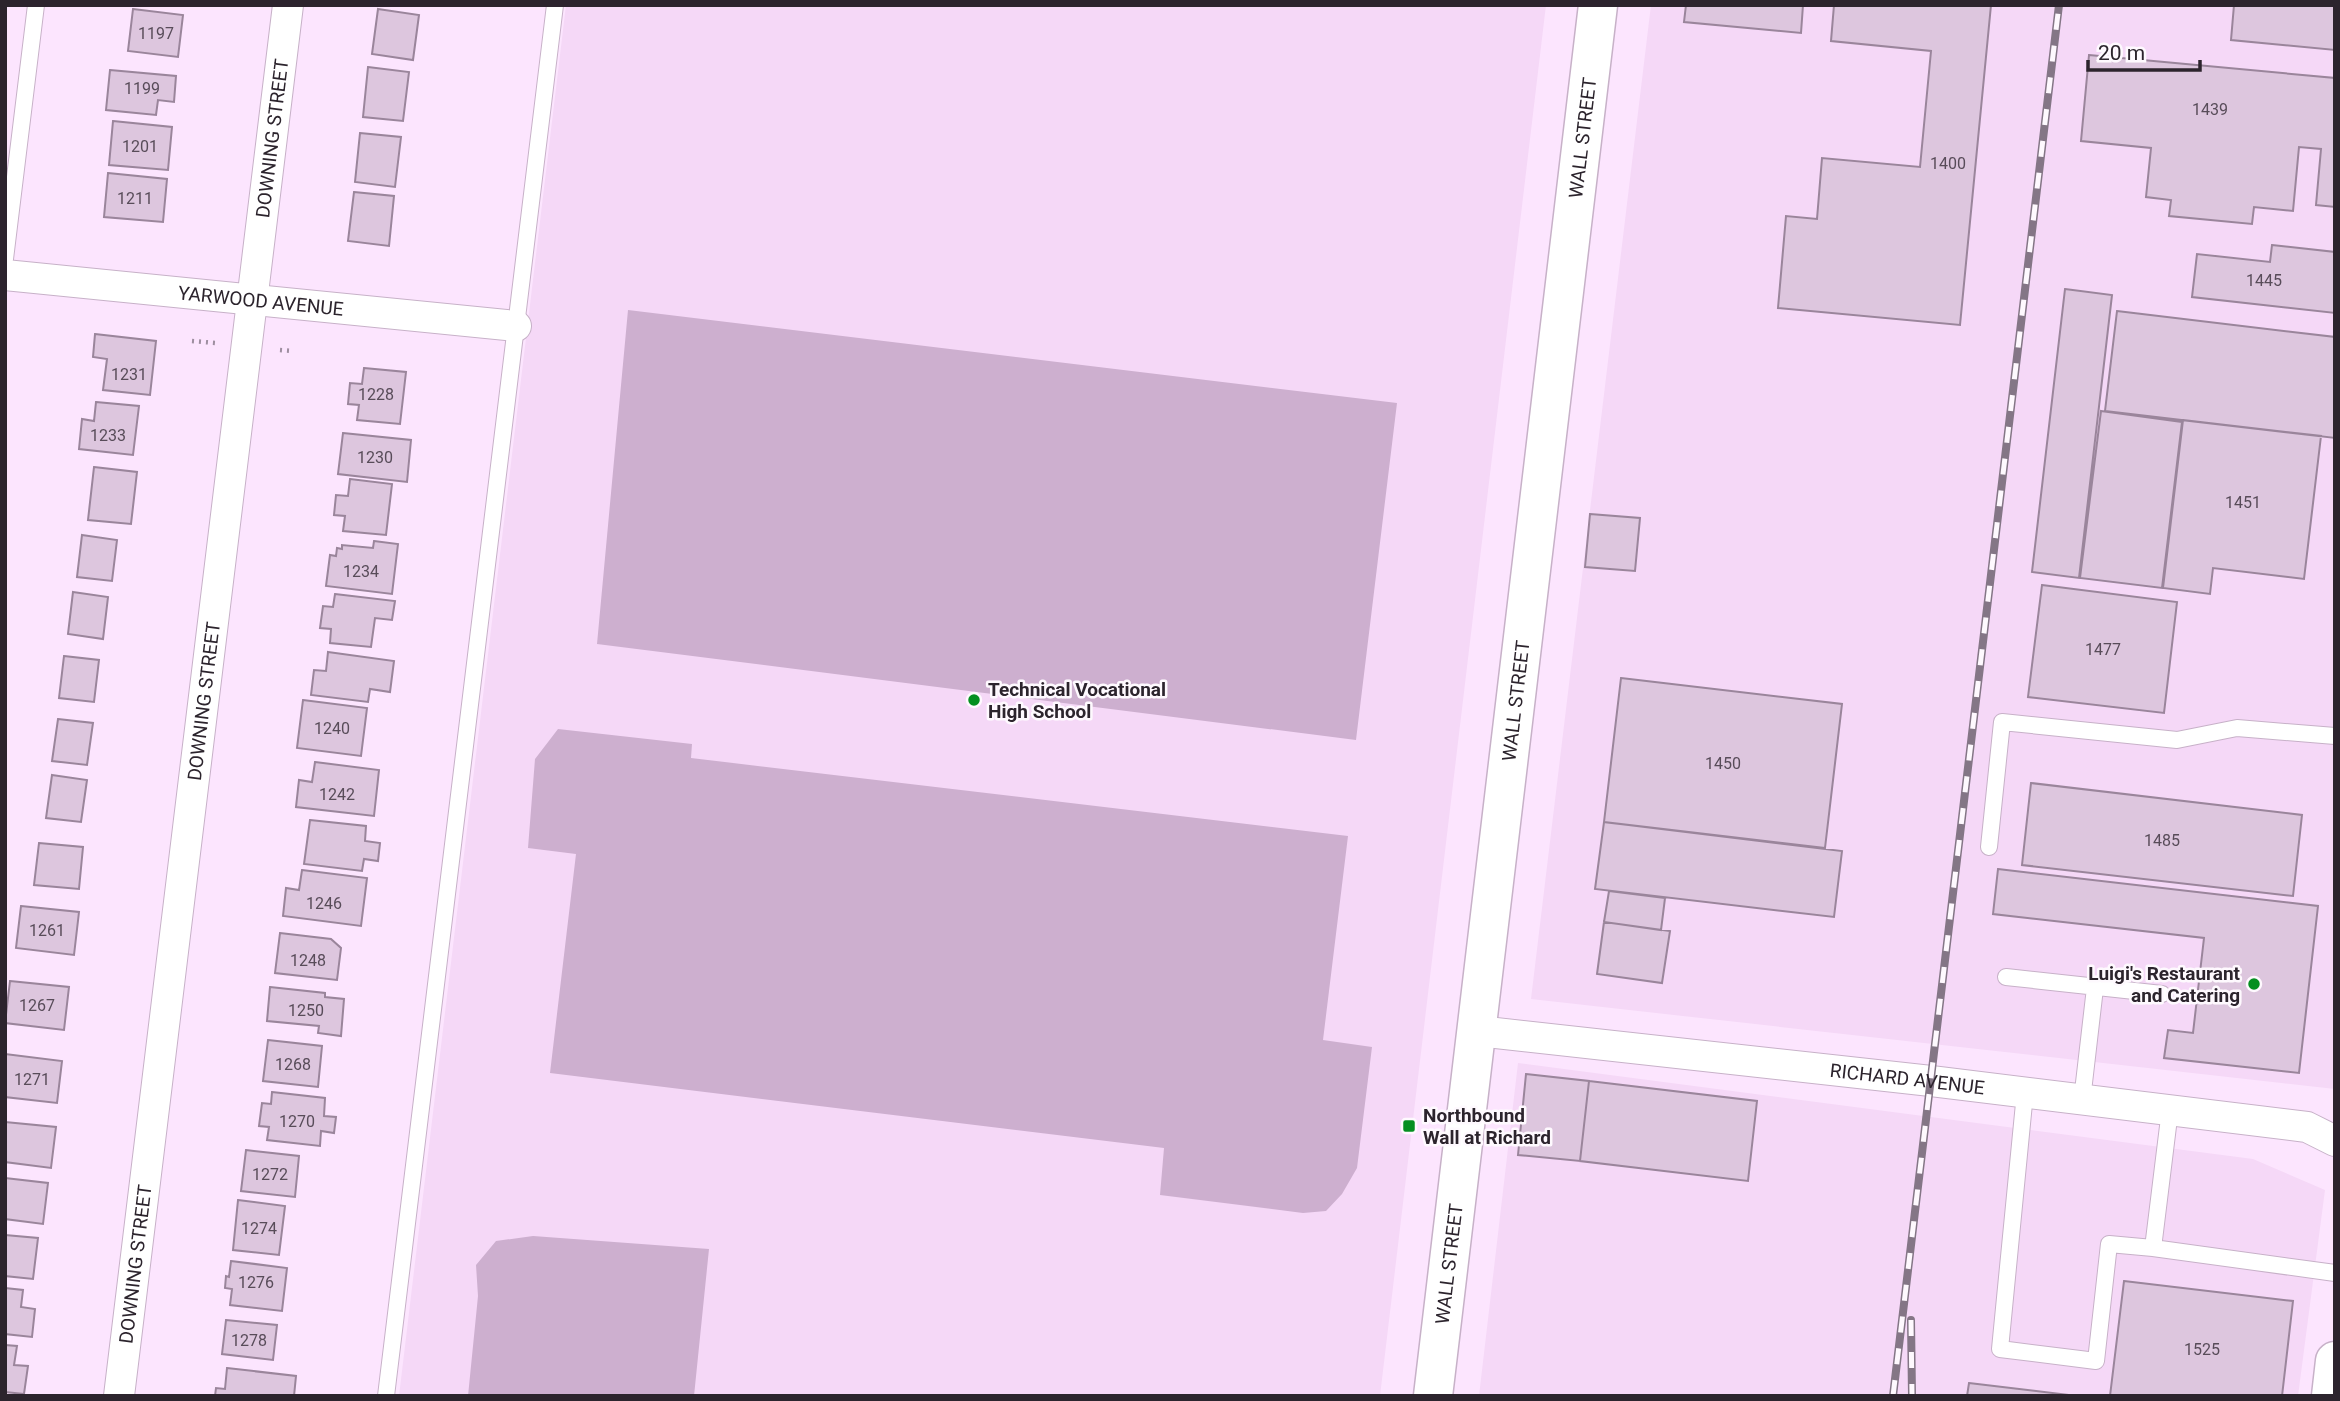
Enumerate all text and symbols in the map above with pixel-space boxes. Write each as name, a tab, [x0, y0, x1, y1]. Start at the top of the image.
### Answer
house number: 1197	[138, 24, 174, 43]
scale bar	[2088, 28, 2200, 72]
text: 20 m	[2098, 41, 2145, 65]
street label: DOWNING STREET	[251, 58, 293, 219]
street label: WALL STREET	[1564, 76, 1601, 200]
house number: 1199	[124, 79, 160, 98]
house number: 1439	[2192, 100, 2228, 119]
house number: 1201	[122, 137, 158, 156]
house number: 1400	[1930, 154, 1966, 173]
house number: 1211	[117, 189, 153, 208]
house number: 1445	[2246, 271, 2282, 290]
street label: YARWOOD AVENUE	[177, 281, 345, 321]
house number: 1231	[111, 365, 147, 384]
house number: 1228	[358, 385, 394, 404]
house number: 1233	[90, 426, 126, 445]
house number: 1230	[357, 448, 393, 467]
house number: 1451	[2225, 493, 2261, 512]
house number: 1234	[343, 562, 379, 581]
street label: DOWNING STREET	[183, 620, 225, 782]
street label: WALL STREET	[1497, 639, 1535, 763]
house number: 1477	[2085, 640, 2121, 659]
place label: Technical Vocational High School	[988, 678, 1166, 723]
marker: Technical Vocational High School	[966, 692, 982, 708]
house number: 1240	[314, 719, 350, 738]
house number: 1450	[1705, 754, 1741, 773]
house number: 1242	[319, 785, 355, 804]
house number: 1485	[2144, 831, 2180, 850]
house number: 1246	[306, 894, 342, 913]
house number: 1261	[29, 921, 65, 940]
house number: 1248	[290, 951, 326, 970]
place label: Luigi's Restaurant and Catering	[2088, 962, 2241, 1007]
marker: Luigi's Restaurant and Catering	[2246, 976, 2262, 992]
house number: 1267	[19, 996, 55, 1015]
house number: 1250	[288, 1001, 324, 1020]
house number: 1268	[275, 1055, 311, 1074]
street label: RICHARD AVENUE	[1829, 1059, 1986, 1099]
house number: 1271	[14, 1070, 50, 1089]
place label: Northbound Wall at Richard	[1423, 1104, 1551, 1149]
house number: 1270	[279, 1112, 315, 1131]
marker: Northbound Wall at Richard	[1401, 1118, 1417, 1134]
house number: 1272	[252, 1165, 288, 1184]
street label: DOWNING STREET	[114, 1183, 157, 1345]
street label: WALL STREET	[1431, 1202, 1468, 1326]
house number: 1274	[241, 1219, 277, 1238]
house number: 1276	[238, 1273, 274, 1292]
house number: 1278	[231, 1331, 267, 1350]
house number: 1525	[2184, 1340, 2220, 1359]

